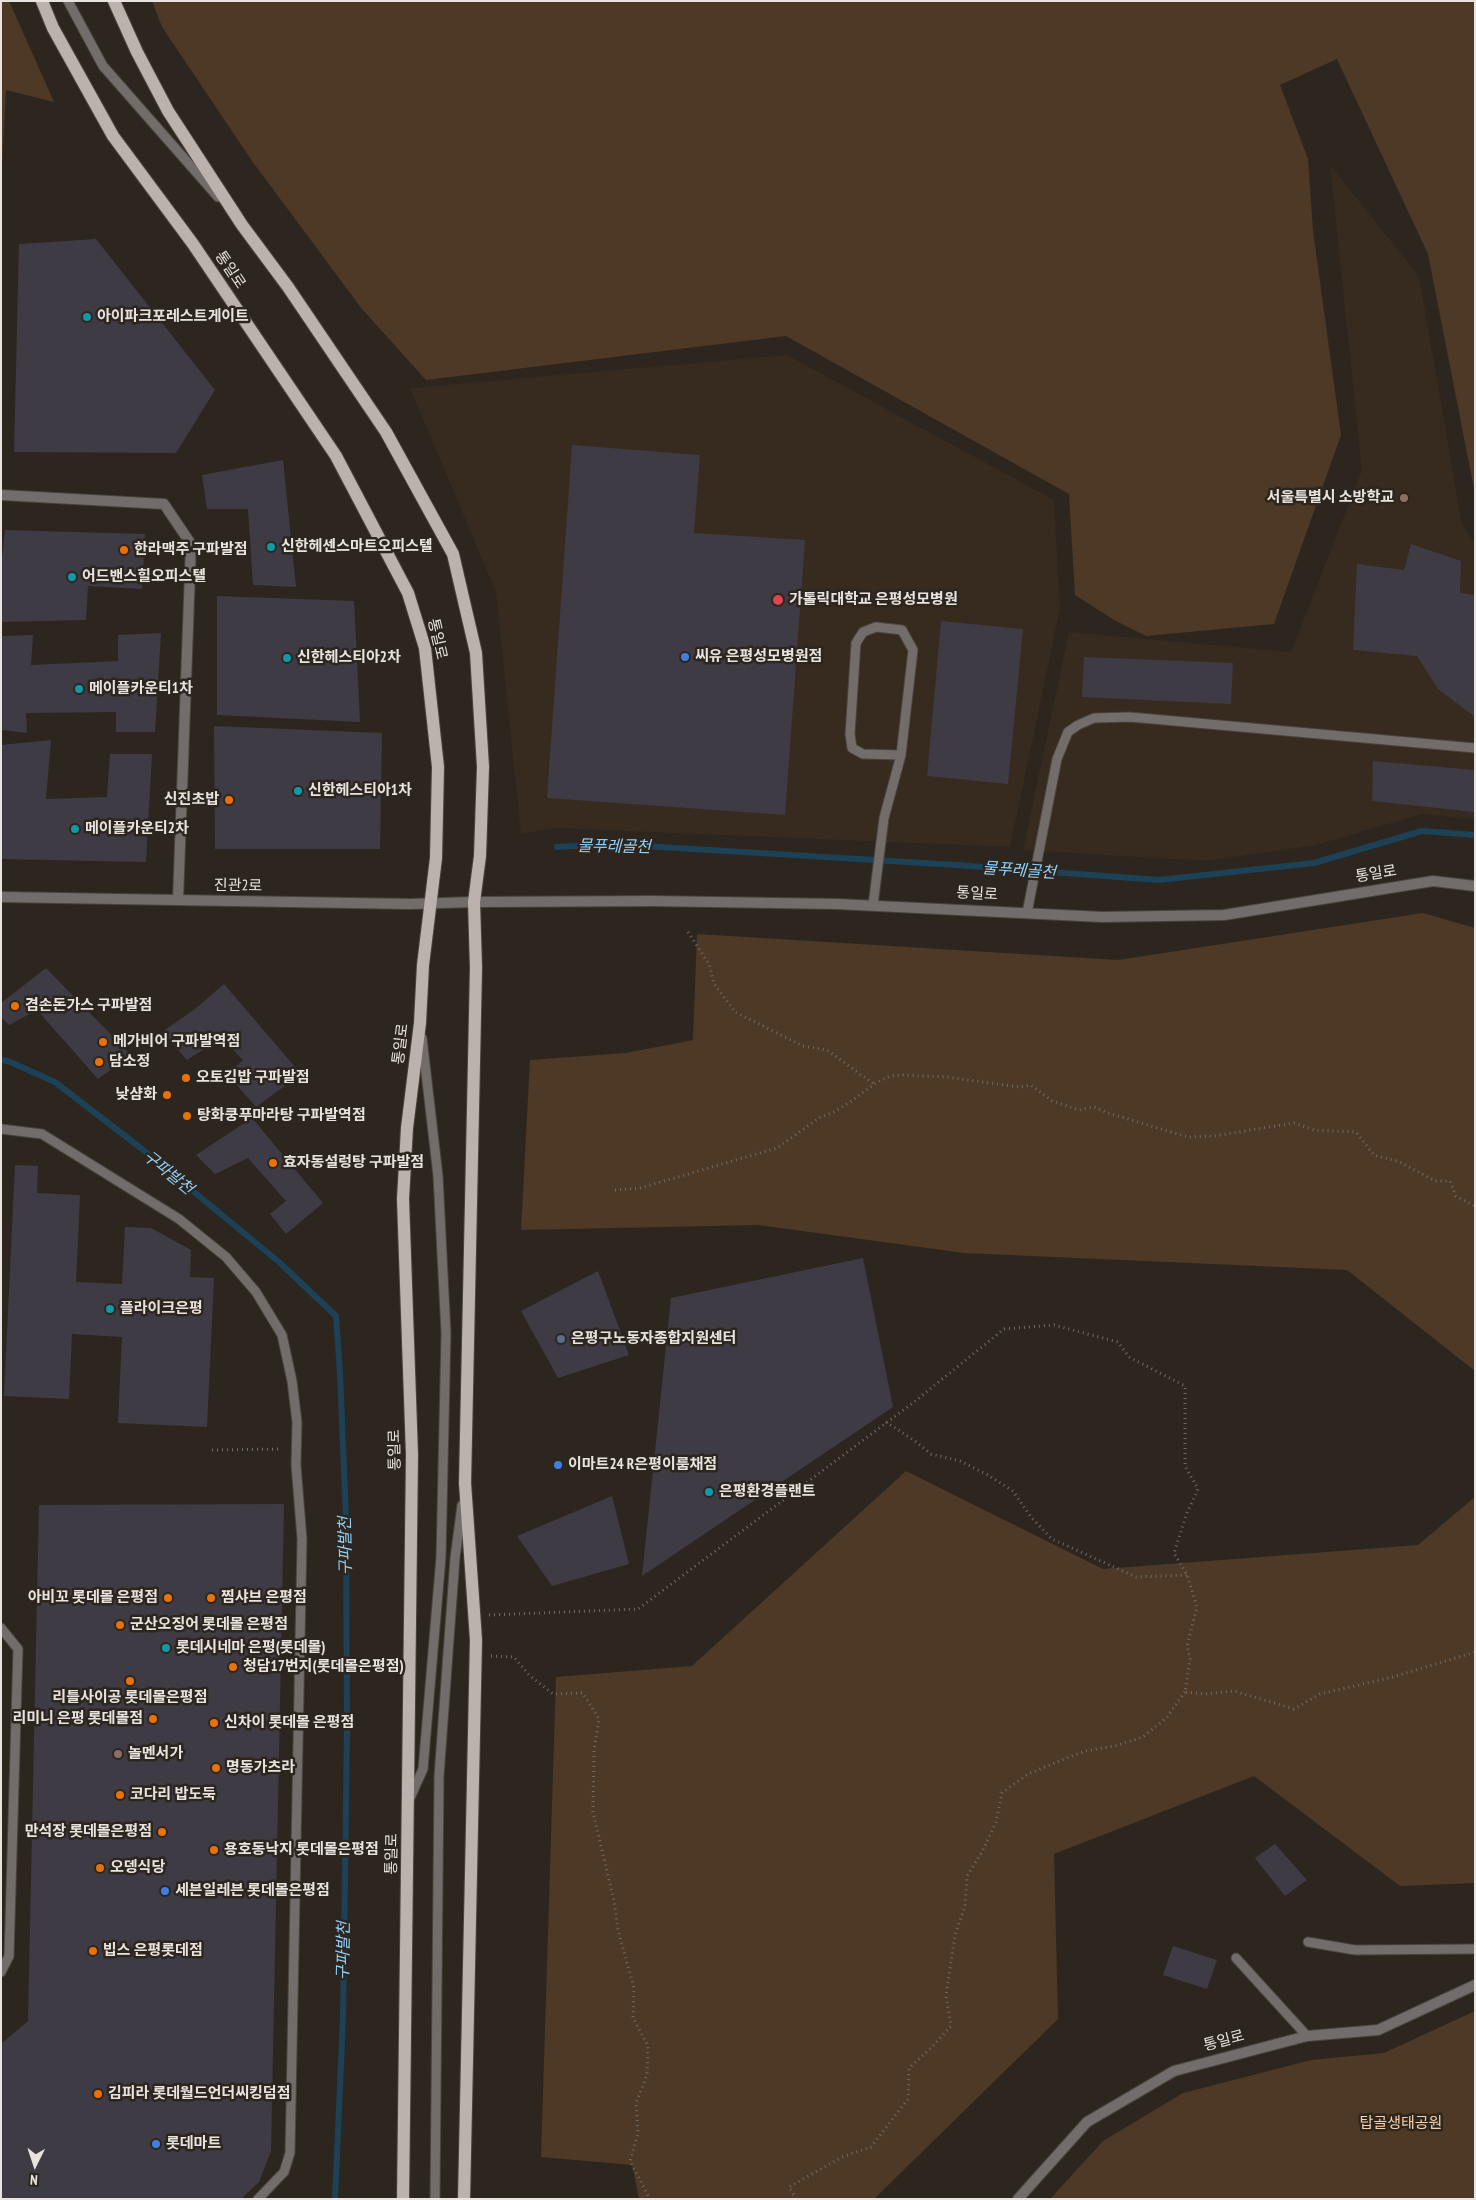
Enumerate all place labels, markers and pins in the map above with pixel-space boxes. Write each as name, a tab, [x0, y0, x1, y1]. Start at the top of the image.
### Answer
place label: 아이파크포레스트게이트	[97, 308, 249, 326]
marker: 아이파크포레스트게이트	[81, 311, 93, 323]
place label: 서울특별시 소방학교	[1267, 489, 1394, 507]
marker: 서울특별시 소방학교	[1398, 492, 1410, 504]
place label: 신한헤센스마트오피스텔	[281, 538, 433, 556]
place label: 한라맥주 구파발점	[134, 541, 247, 559]
marker: 신한헤센스마트오피스텔	[265, 541, 277, 553]
marker: 한라맥주 구파발점	[118, 544, 130, 556]
place label: 어드밴스힐오피스텔	[82, 568, 206, 586]
marker: 어드밴스힐오피스텔	[66, 571, 78, 583]
place label: 가톨릭대학교 은평성모병원	[789, 591, 958, 609]
marker: 가톨릭대학교 은평성모병원	[771, 593, 785, 607]
place label: 씨유 은평성모병원점	[695, 648, 822, 666]
place label: 신한헤스티아2차	[297, 649, 401, 667]
marker: 씨유 은평성모병원점	[679, 651, 691, 663]
marker: 신한헤스티아2차	[281, 652, 293, 664]
place label: 메이플카운티1차	[89, 680, 193, 698]
marker: 메이플카운티1차	[73, 683, 85, 695]
place label: 신한헤스티아1차	[308, 782, 412, 800]
marker: 신한헤스티아1차	[292, 785, 304, 797]
place label: 신진초밥	[164, 791, 219, 809]
marker: 신진초밥	[223, 794, 235, 806]
place label: 메이플카운티2차	[85, 820, 189, 838]
marker: 메이플카운티2차	[69, 823, 81, 835]
place label: 겸손돈가스 구파발점	[25, 997, 152, 1015]
marker: 겸손돈가스 구파발점	[9, 1000, 21, 1012]
place label: 메가비어 구파발역점	[113, 1033, 240, 1051]
marker: 메가비어 구파발역점	[97, 1036, 109, 1048]
place label: 담소정	[109, 1053, 150, 1071]
marker: 담소정	[93, 1056, 105, 1068]
place label: 오토김밥 구파발점	[196, 1069, 309, 1087]
marker: 오토김밥 구파발점	[180, 1072, 192, 1084]
place label: 낮샴화	[116, 1086, 157, 1104]
marker: 낮샴화	[161, 1089, 173, 1101]
place label: 탕화쿵푸마라탕 구파발역점	[197, 1107, 366, 1125]
marker: 탕화쿵푸마라탕 구파발역점	[181, 1110, 193, 1122]
place label: 효자동설렁탕 구파발점	[283, 1154, 424, 1172]
marker: 효자동설렁탕 구파발점	[267, 1157, 279, 1169]
place label: 플라이크은평	[120, 1300, 203, 1318]
marker: 플라이크은평	[104, 1303, 116, 1315]
place label: 은평구노동자종합지원센터	[571, 1330, 737, 1348]
marker: 은평구노동자종합지원센터	[555, 1333, 567, 1345]
place label: 이마트24 R은평이룸채점	[568, 1456, 717, 1474]
marker: 이마트24 R은평이룸채점	[552, 1459, 564, 1471]
place label: 은평환경플랜트	[719, 1483, 816, 1501]
marker: 은평환경플랜트	[703, 1486, 715, 1498]
place label: 아비꼬 롯데몰 은평점	[28, 1589, 158, 1607]
place label: 찜샤브 은평점	[221, 1589, 307, 1607]
marker: 아비꼬 롯데몰 은평점	[162, 1592, 174, 1604]
marker: 찜샤브 은평점	[205, 1592, 217, 1604]
place label: 군산오징어 롯데몰 은평점	[130, 1616, 288, 1634]
marker: 군산오징어 롯데몰 은평점	[114, 1619, 126, 1631]
place label: 롯데시네마 은평(롯데몰)	[176, 1639, 325, 1657]
marker: 롯데시네마 은평(롯데몰)	[160, 1642, 172, 1654]
place label: 청담17번지(롯데몰은평점)	[243, 1658, 404, 1676]
marker: 청담17번지(롯데몰은평점)	[227, 1661, 239, 1673]
marker: 리틀사이공 롯데몰은평점	[124, 1675, 136, 1687]
place label: 리틀사이공 롯데몰은평점	[53, 1689, 207, 1707]
place label: 리미니 은평 롯데몰점	[13, 1710, 143, 1728]
marker: 리미니 은평 롯데몰점	[147, 1713, 159, 1725]
place label: 신차이 롯데몰 은평점	[224, 1714, 354, 1732]
marker: 신차이 롯데몰 은평점	[208, 1717, 220, 1729]
place label: 놀멘서가	[128, 1745, 183, 1763]
marker: 놀멘서가	[112, 1748, 124, 1760]
place label: 명동가츠라	[226, 1759, 295, 1777]
marker: 명동가츠라	[210, 1762, 222, 1774]
place label: 코다리 밥도둑	[130, 1786, 216, 1804]
marker: 코다리 밥도둑	[114, 1789, 126, 1801]
place label: 만석장 롯데몰은평점	[25, 1823, 152, 1841]
marker: 만석장 롯데몰은평점	[156, 1826, 168, 1838]
place label: 용호동낙지 롯데몰은평점	[224, 1841, 379, 1859]
marker: 용호동낙지 롯데몰은평점	[208, 1844, 220, 1856]
place label: 오뎅식당	[110, 1859, 165, 1877]
marker: 오뎅식당	[94, 1862, 106, 1874]
place label: 세븐일레븐 롯데몰은평점	[175, 1882, 330, 1900]
marker: 세븐일레븐 롯데몰은평점	[159, 1885, 171, 1897]
place label: 빕스 은평롯데점	[103, 1942, 203, 1960]
marker: 빕스 은평롯데점	[87, 1945, 99, 1957]
place label: 김피라 롯데월드언더씨킹덤점	[108, 2085, 290, 2103]
marker: 김피라 롯데월드언더씨킹덤점	[92, 2088, 104, 2100]
place label: 롯데마트	[166, 2135, 221, 2153]
marker: 롯데마트	[150, 2138, 162, 2150]

